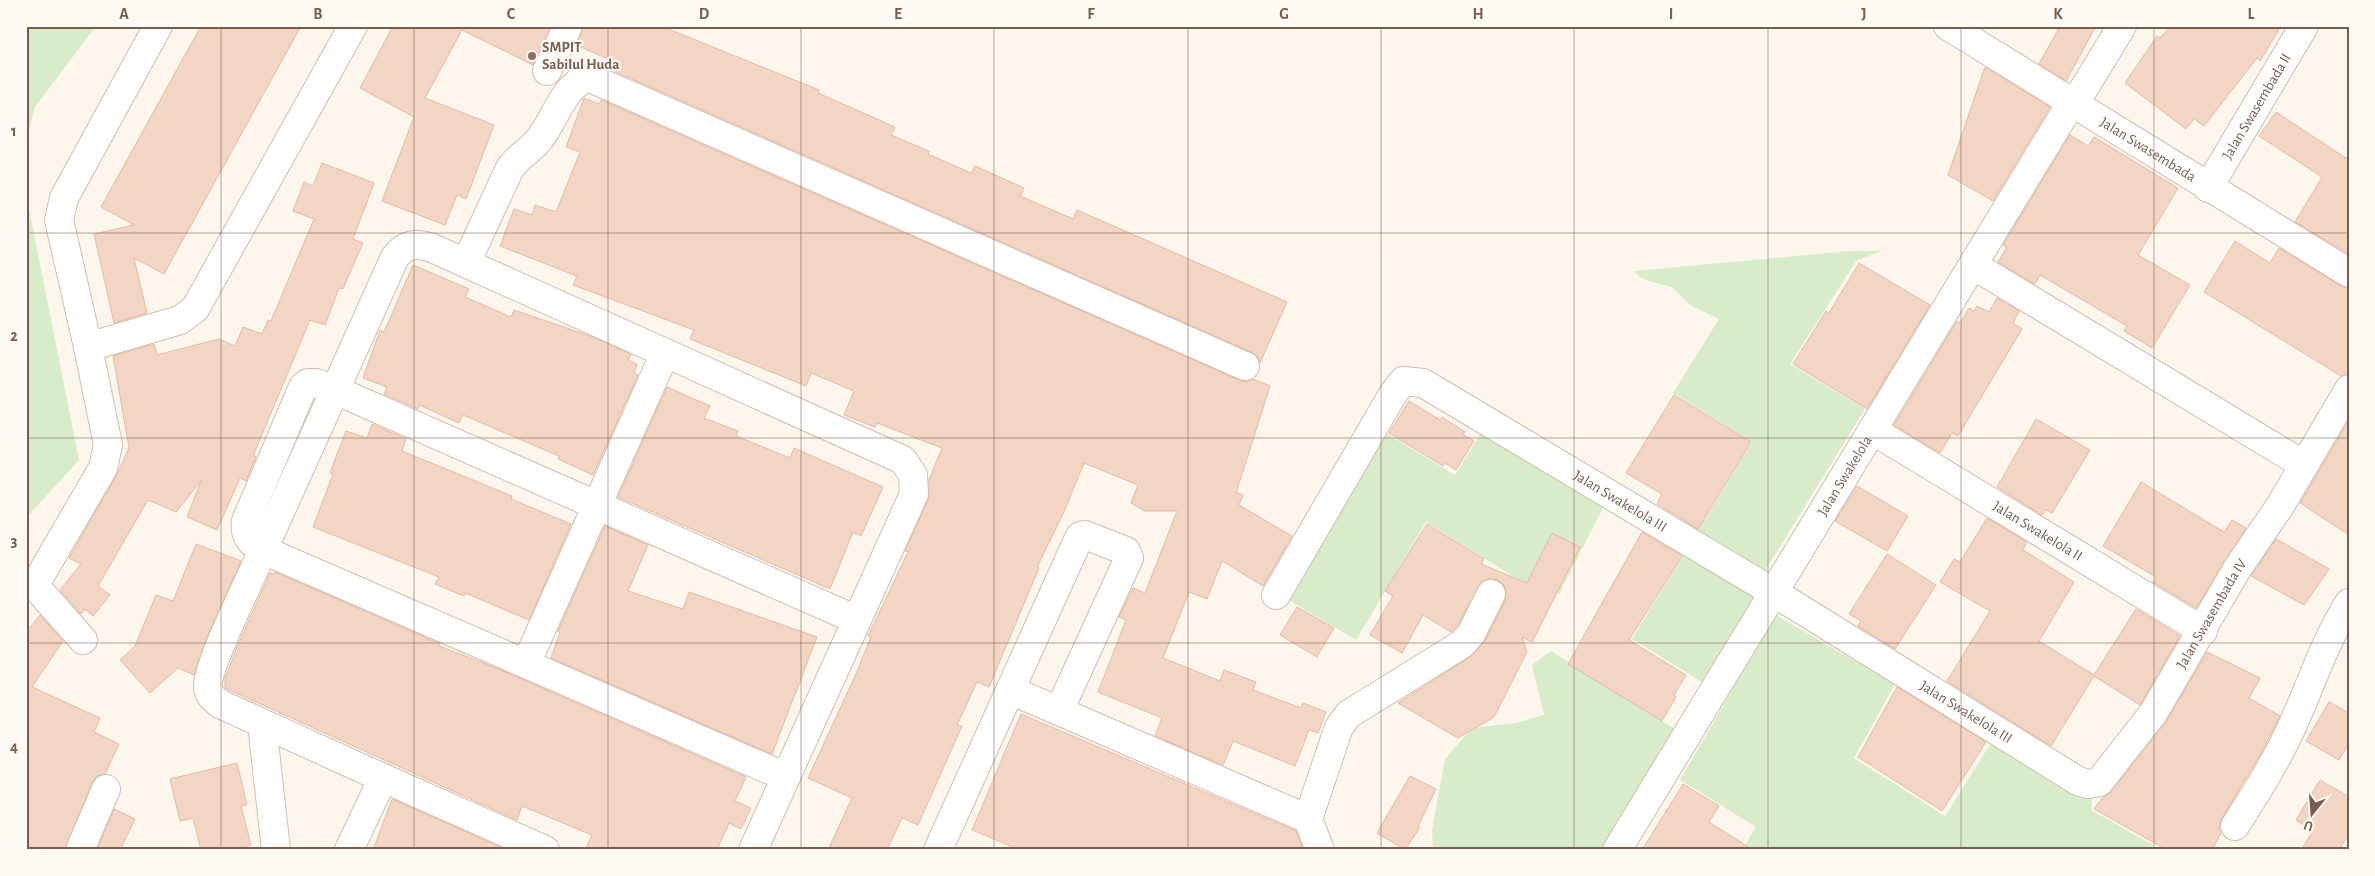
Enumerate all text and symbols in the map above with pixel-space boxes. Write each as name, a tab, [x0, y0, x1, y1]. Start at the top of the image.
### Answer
text: A	[119, 6, 129, 22]
text: B	[313, 6, 323, 22]
text: C	[507, 6, 516, 22]
text: D	[699, 6, 710, 22]
text: E	[894, 6, 902, 22]
text: F	[1087, 6, 1095, 22]
text: G	[1279, 6, 1289, 22]
text: H	[1472, 6, 1484, 22]
text: I	[1669, 6, 1673, 22]
text: J	[1861, 6, 1867, 22]
text: K	[2053, 6, 2063, 22]
text: L	[2248, 6, 2255, 22]
place label: SMPIT Sabilul Huda	[542, 40, 619, 72]
marker: SMPIT Sabilul Huda	[526, 50, 538, 62]
street label: Jalan Swasembada II	[2220, 51, 2294, 162]
street label: Jalan Swasembada	[2097, 115, 2198, 185]
text: 1	[11, 123, 17, 139]
text: 2	[10, 328, 18, 344]
street label: Jalan Swakelola	[1815, 433, 1875, 519]
street label: Jalan Swakelola III	[1571, 468, 1669, 535]
street label: Jalan Swakelola II	[1990, 498, 2085, 564]
text: 3	[11, 533, 18, 549]
street label: Jalan Swasembada IV	[2174, 556, 2250, 671]
street label: Jalan Swakelola III	[1917, 678, 2015, 746]
text: 4	[10, 739, 18, 755]
north arrow	[2288, 788, 2338, 838]
text: U	[2302, 817, 2315, 833]

